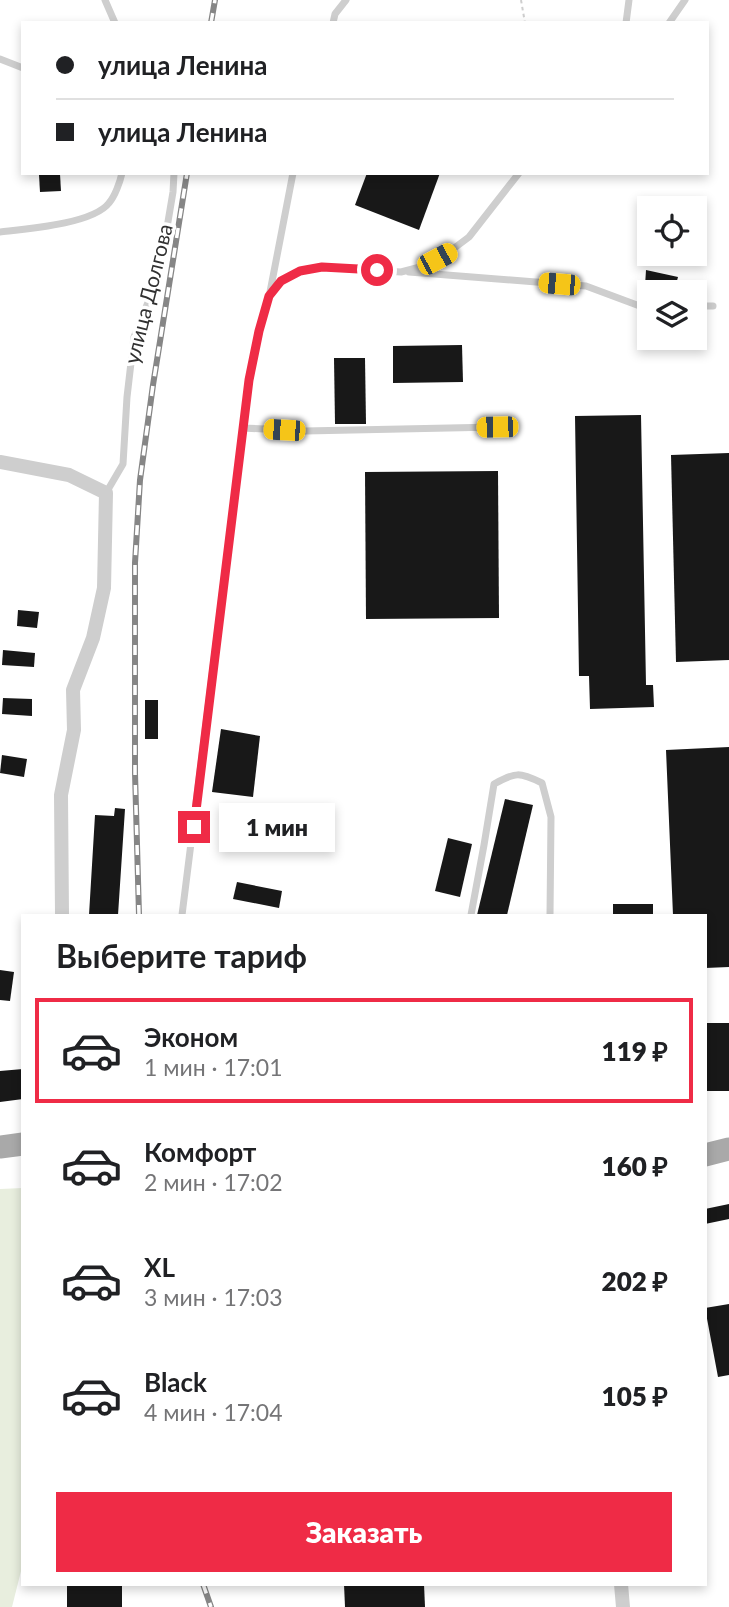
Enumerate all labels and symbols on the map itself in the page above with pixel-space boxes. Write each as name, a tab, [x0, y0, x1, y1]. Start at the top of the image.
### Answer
street label: улица Долгова	[118, 221, 177, 366]
car	[414, 240, 461, 278]
route start	[361, 254, 393, 286]
car	[538, 272, 581, 296]
car	[476, 416, 519, 438]
car	[263, 418, 306, 442]
callout: 1 мин	[218, 802, 334, 852]
route end	[178, 811, 210, 843]

